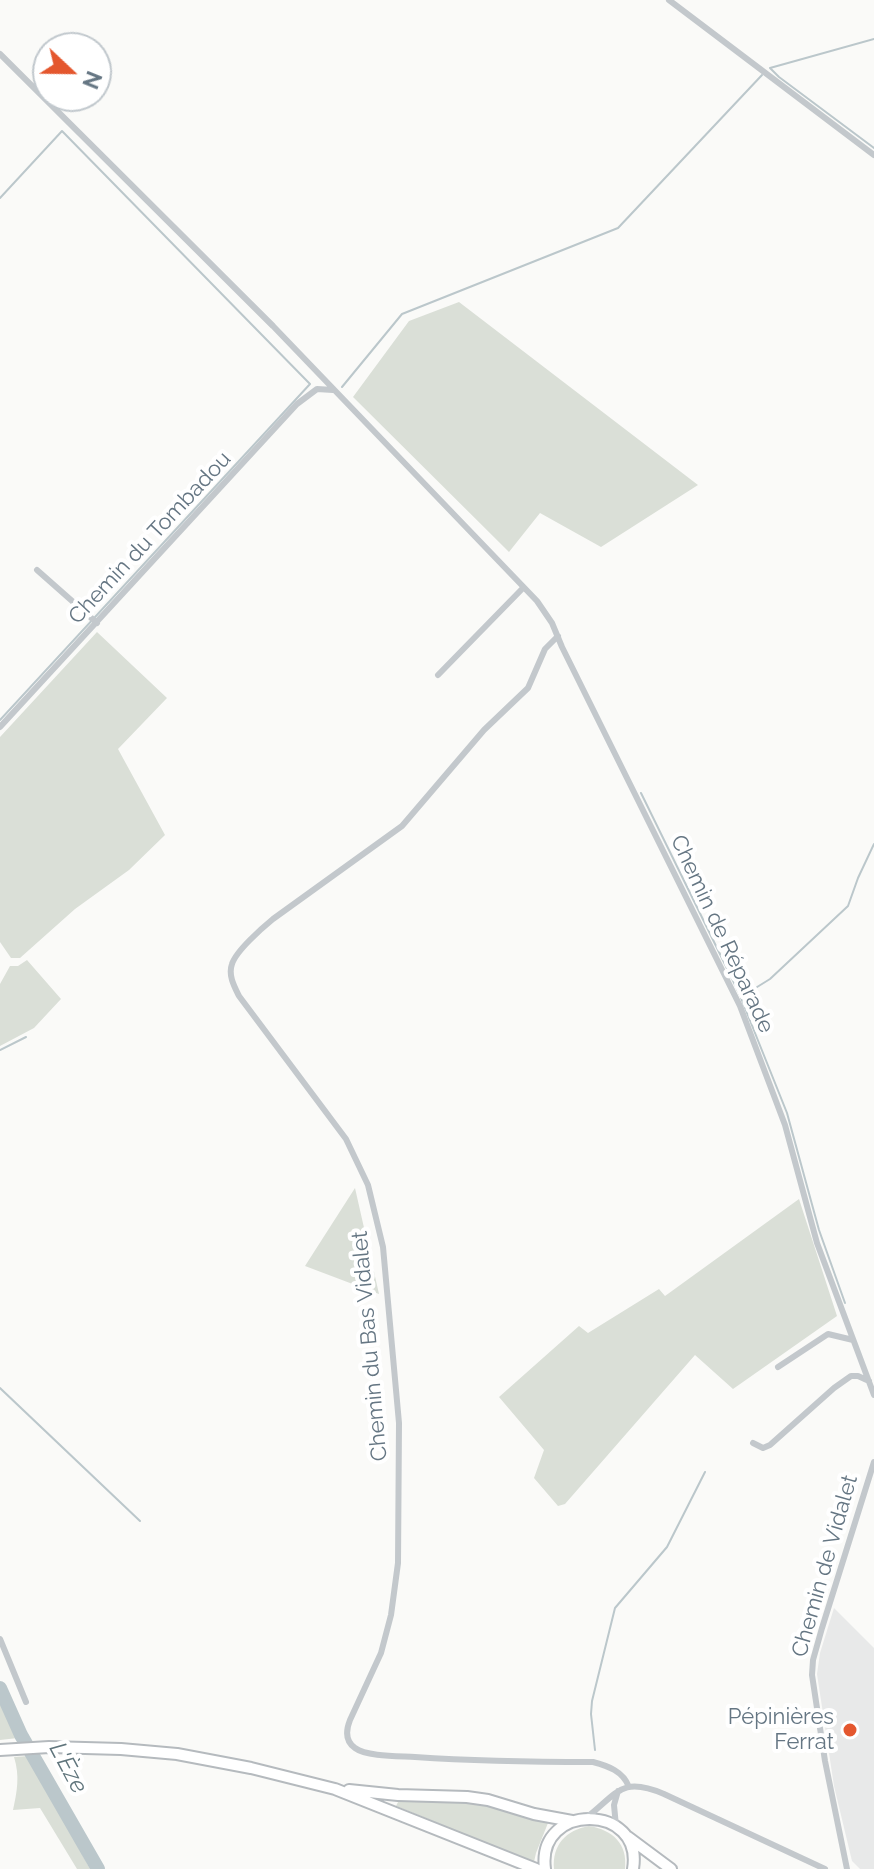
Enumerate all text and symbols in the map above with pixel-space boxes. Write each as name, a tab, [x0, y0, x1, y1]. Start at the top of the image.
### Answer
north arrow	[32, 32, 112, 112]
text: N	[77, 68, 108, 93]
street label: Chemin du Tombadou	[63, 446, 237, 630]
street label: Chemin de Réparade	[665, 831, 779, 1037]
street label: Chemin du Bas Vidalet	[347, 1230, 393, 1462]
street label: Chemin de Vidalet	[786, 1472, 864, 1660]
place label: Pépinières Ferrat	[728, 1704, 834, 1756]
marker: Pépinières Ferrat	[841, 1721, 859, 1739]
water label: L'Èze	[43, 1738, 93, 1798]

